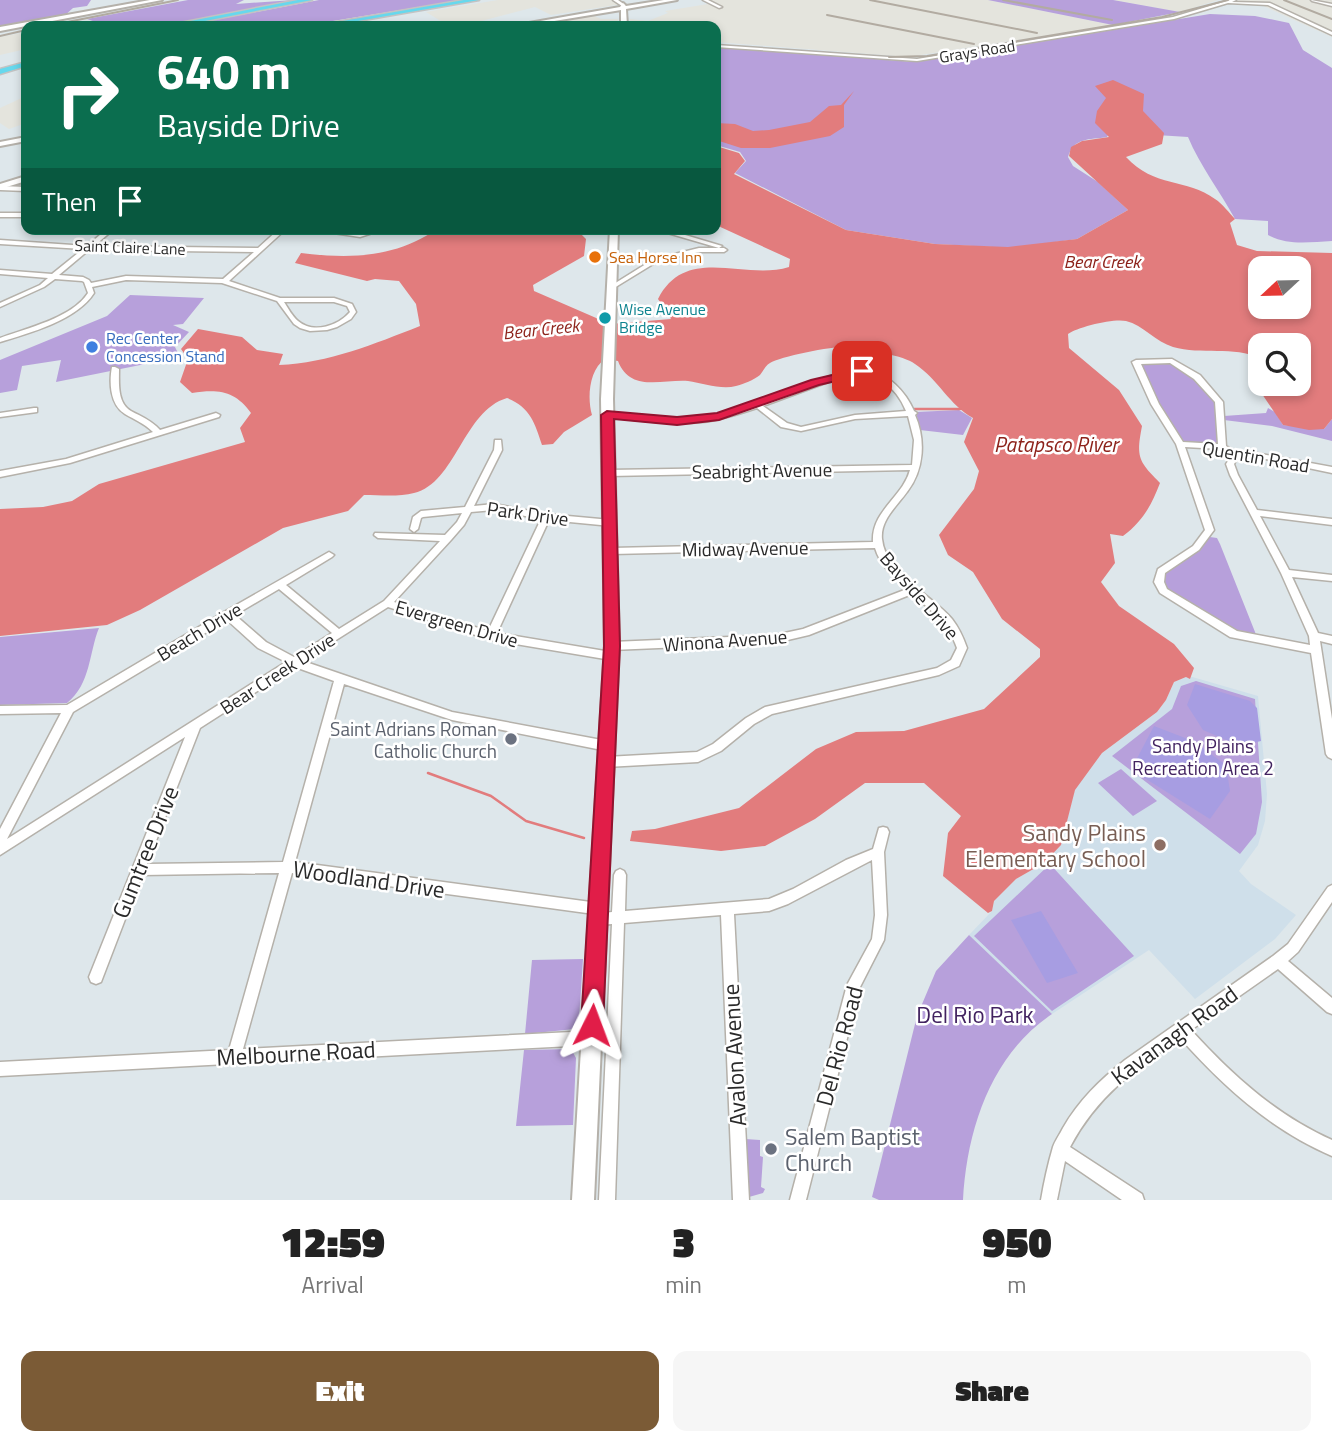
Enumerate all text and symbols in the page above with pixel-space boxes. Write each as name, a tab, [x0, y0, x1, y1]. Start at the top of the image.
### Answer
text: 640 m	[157, 33, 291, 108]
street label: Grays Road	[937, 33, 1017, 69]
icon: right	[42, 49, 133, 140]
text: Bayside Drive	[157, 101, 340, 149]
text: Then	[42, 182, 97, 221]
icon: arrive	[111, 182, 149, 220]
street label: Saint Claire Lane	[74, 233, 186, 261]
place label: Sea Horse Inn	[609, 245, 702, 269]
water label: Bear Creek	[1064, 248, 1142, 275]
marker: Sea Horse Inn	[587, 249, 603, 265]
north arrow	[1248, 256, 1311, 318]
map controls	[1248, 256, 1311, 396]
place label: Wise Avenue Bridge	[619, 297, 706, 339]
marker: Wise Avenue Bridge	[597, 310, 613, 326]
water label: Bear Creek	[502, 311, 582, 346]
place label: Rec Center Concession Stand	[106, 326, 225, 368]
button: search	[1248, 333, 1311, 396]
marker: Rec Center Concession Stand	[84, 339, 100, 355]
pin	[832, 341, 892, 401]
icon: arrive	[843, 352, 881, 390]
water label: Patapsco River	[994, 428, 1120, 460]
street label: Quentin Road	[1200, 432, 1312, 480]
street label: Seabright Avenue	[692, 454, 832, 486]
street label: Park Drive	[485, 493, 571, 533]
street label: Midway Avenue	[681, 532, 809, 564]
street label: Bayside Drive	[873, 545, 967, 645]
street label: Evergreen Drive	[392, 592, 522, 654]
street label: Beach Drive	[151, 594, 247, 668]
street label: Winona Avenue	[662, 621, 788, 659]
street label: Bear Creek Drive	[214, 625, 340, 721]
place label: Saint Adrians Roman Catholic Church	[330, 714, 497, 765]
marker: Saint Adrians Roman Catholic Church	[503, 731, 519, 747]
park label: Sandy Plains Recreation Area 2	[1132, 731, 1274, 782]
street label: Gumtree Drive	[103, 781, 187, 923]
place label: Sandy Plains Elementary School	[965, 815, 1146, 876]
marker: Sandy Plains Elementary School	[1152, 837, 1168, 853]
street label: Woodland Drive	[291, 851, 447, 907]
street label: Kavanagh Road	[1103, 977, 1245, 1093]
street label: Del Rio Road	[806, 982, 872, 1110]
street label: Avalon Avenue	[713, 983, 755, 1127]
position arrow	[555, 988, 629, 1062]
park label: Del Rio Park	[916, 997, 1034, 1032]
street label: Melbourne Road	[216, 1031, 376, 1075]
place label: Salem Baptist Church	[785, 1119, 920, 1180]
marker: Salem Baptist Church	[763, 1141, 779, 1157]
text: 12:59	[280, 1209, 385, 1273]
text: 3	[672, 1209, 695, 1273]
text: 950	[982, 1209, 1052, 1273]
text: Arrival	[301, 1267, 364, 1302]
text: min	[665, 1267, 702, 1302]
text: m	[1007, 1267, 1027, 1302]
button: Exit	[21, 1351, 659, 1431]
button: Share	[673, 1351, 1311, 1431]

